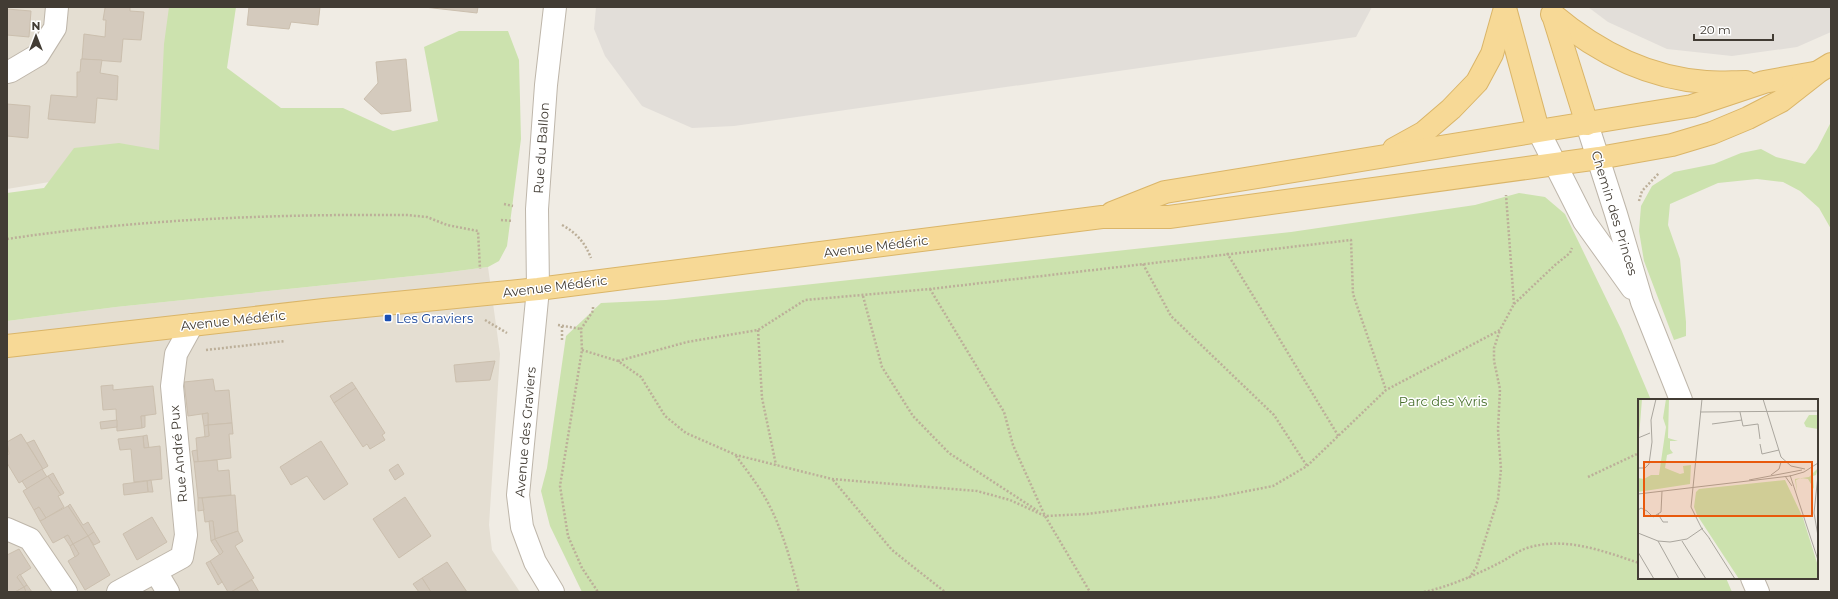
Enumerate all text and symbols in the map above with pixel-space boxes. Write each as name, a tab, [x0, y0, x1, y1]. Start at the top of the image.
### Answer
north arrow	[16, 16, 56, 56]
scale bar	[1694, 16, 1773, 42]
text: N	[32, 19, 40, 33]
text: 20 m	[1700, 22, 1731, 37]
street label: Rue du Ballon	[530, 102, 552, 194]
street label: Chemin des Princes	[1588, 149, 1642, 277]
street label: Avenue Médéric	[823, 232, 929, 260]
street label: Avenue Médéric	[502, 272, 608, 300]
street label: Avenue Médéric	[180, 307, 286, 333]
place label: Les Graviers	[396, 310, 473, 326]
marker: Les Graviers	[383, 313, 393, 323]
street label: Avenue des Graviers	[511, 366, 539, 498]
park label: Parc des Yvris	[1399, 393, 1487, 409]
inset map	[1638, 399, 1818, 579]
street label: Rue André Pux	[166, 405, 190, 503]

